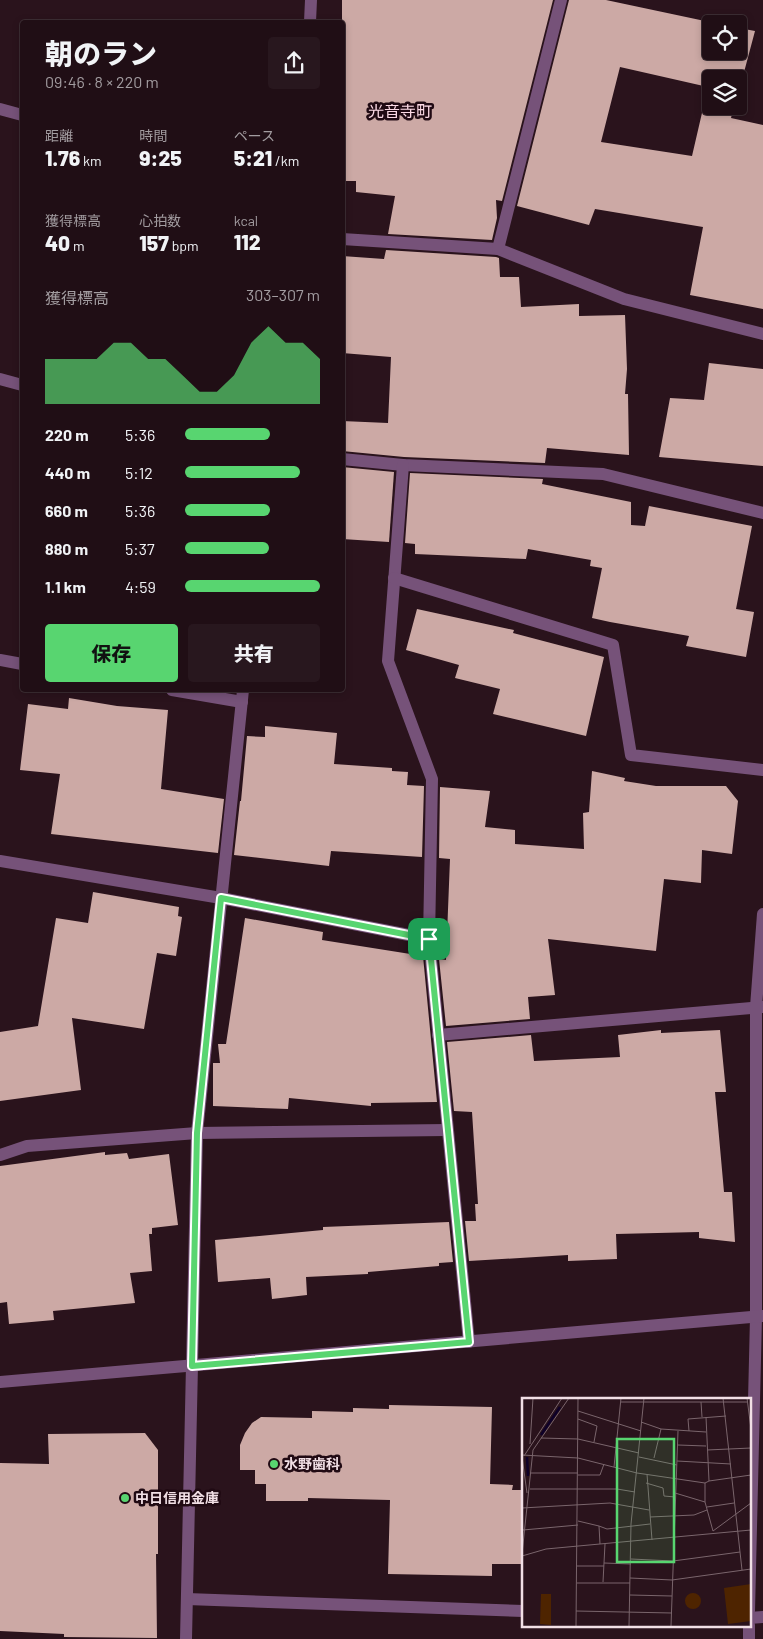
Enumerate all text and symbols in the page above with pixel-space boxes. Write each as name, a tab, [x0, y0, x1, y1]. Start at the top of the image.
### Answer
map controls	[702, 15, 747, 115]
button: locate	[702, 15, 747, 60]
text: 朝のラン	[45, 36, 157, 70]
button: share	[268, 37, 320, 89]
button: layers	[702, 70, 747, 115]
text: 09:46 · 8 × 220 m	[45, 72, 159, 91]
district label: 光音寺町	[368, 101, 432, 120]
text: 距離	[45, 127, 73, 144]
text: 時間	[139, 127, 167, 144]
text: ペース	[234, 127, 275, 144]
text: 1.76	[45, 145, 80, 170]
text: 9:25	[139, 145, 182, 170]
text: 5:21	[234, 145, 272, 170]
text: km	[80, 152, 102, 169]
text: /km	[272, 152, 299, 169]
text: 獲得標高	[45, 212, 101, 229]
text: 心拍数	[139, 212, 181, 229]
text: kcal	[234, 212, 258, 229]
text: 112	[234, 229, 261, 254]
text: 40	[45, 230, 70, 255]
text: 157	[139, 230, 169, 255]
text: m	[70, 237, 85, 254]
text: bpm	[169, 237, 199, 254]
text: 303–307 m	[246, 285, 320, 304]
text: 獲得標高	[45, 288, 109, 307]
text: 220 m	[45, 425, 89, 444]
text: 5:36	[125, 425, 155, 444]
text: 440 m	[45, 463, 90, 482]
text: 5:12	[125, 463, 153, 482]
text: 660 m	[45, 501, 88, 520]
text: 5:36	[125, 501, 155, 520]
text: 880 m	[45, 539, 88, 558]
text: 5:37	[125, 539, 154, 558]
text: 1.1 km	[45, 577, 86, 596]
text: 4:59	[125, 577, 156, 596]
button: 保存	[45, 624, 178, 682]
button: 共有	[188, 624, 320, 682]
pin	[408, 918, 450, 960]
icon: arrive	[415, 925, 443, 953]
inset map	[522, 1398, 750, 1626]
place label: 水野歯科	[284, 1455, 340, 1472]
marker: 水野歯科	[268, 1458, 280, 1470]
place label: 中日信用金庫	[135, 1489, 219, 1506]
marker: 中日信用金庫	[119, 1492, 131, 1504]

